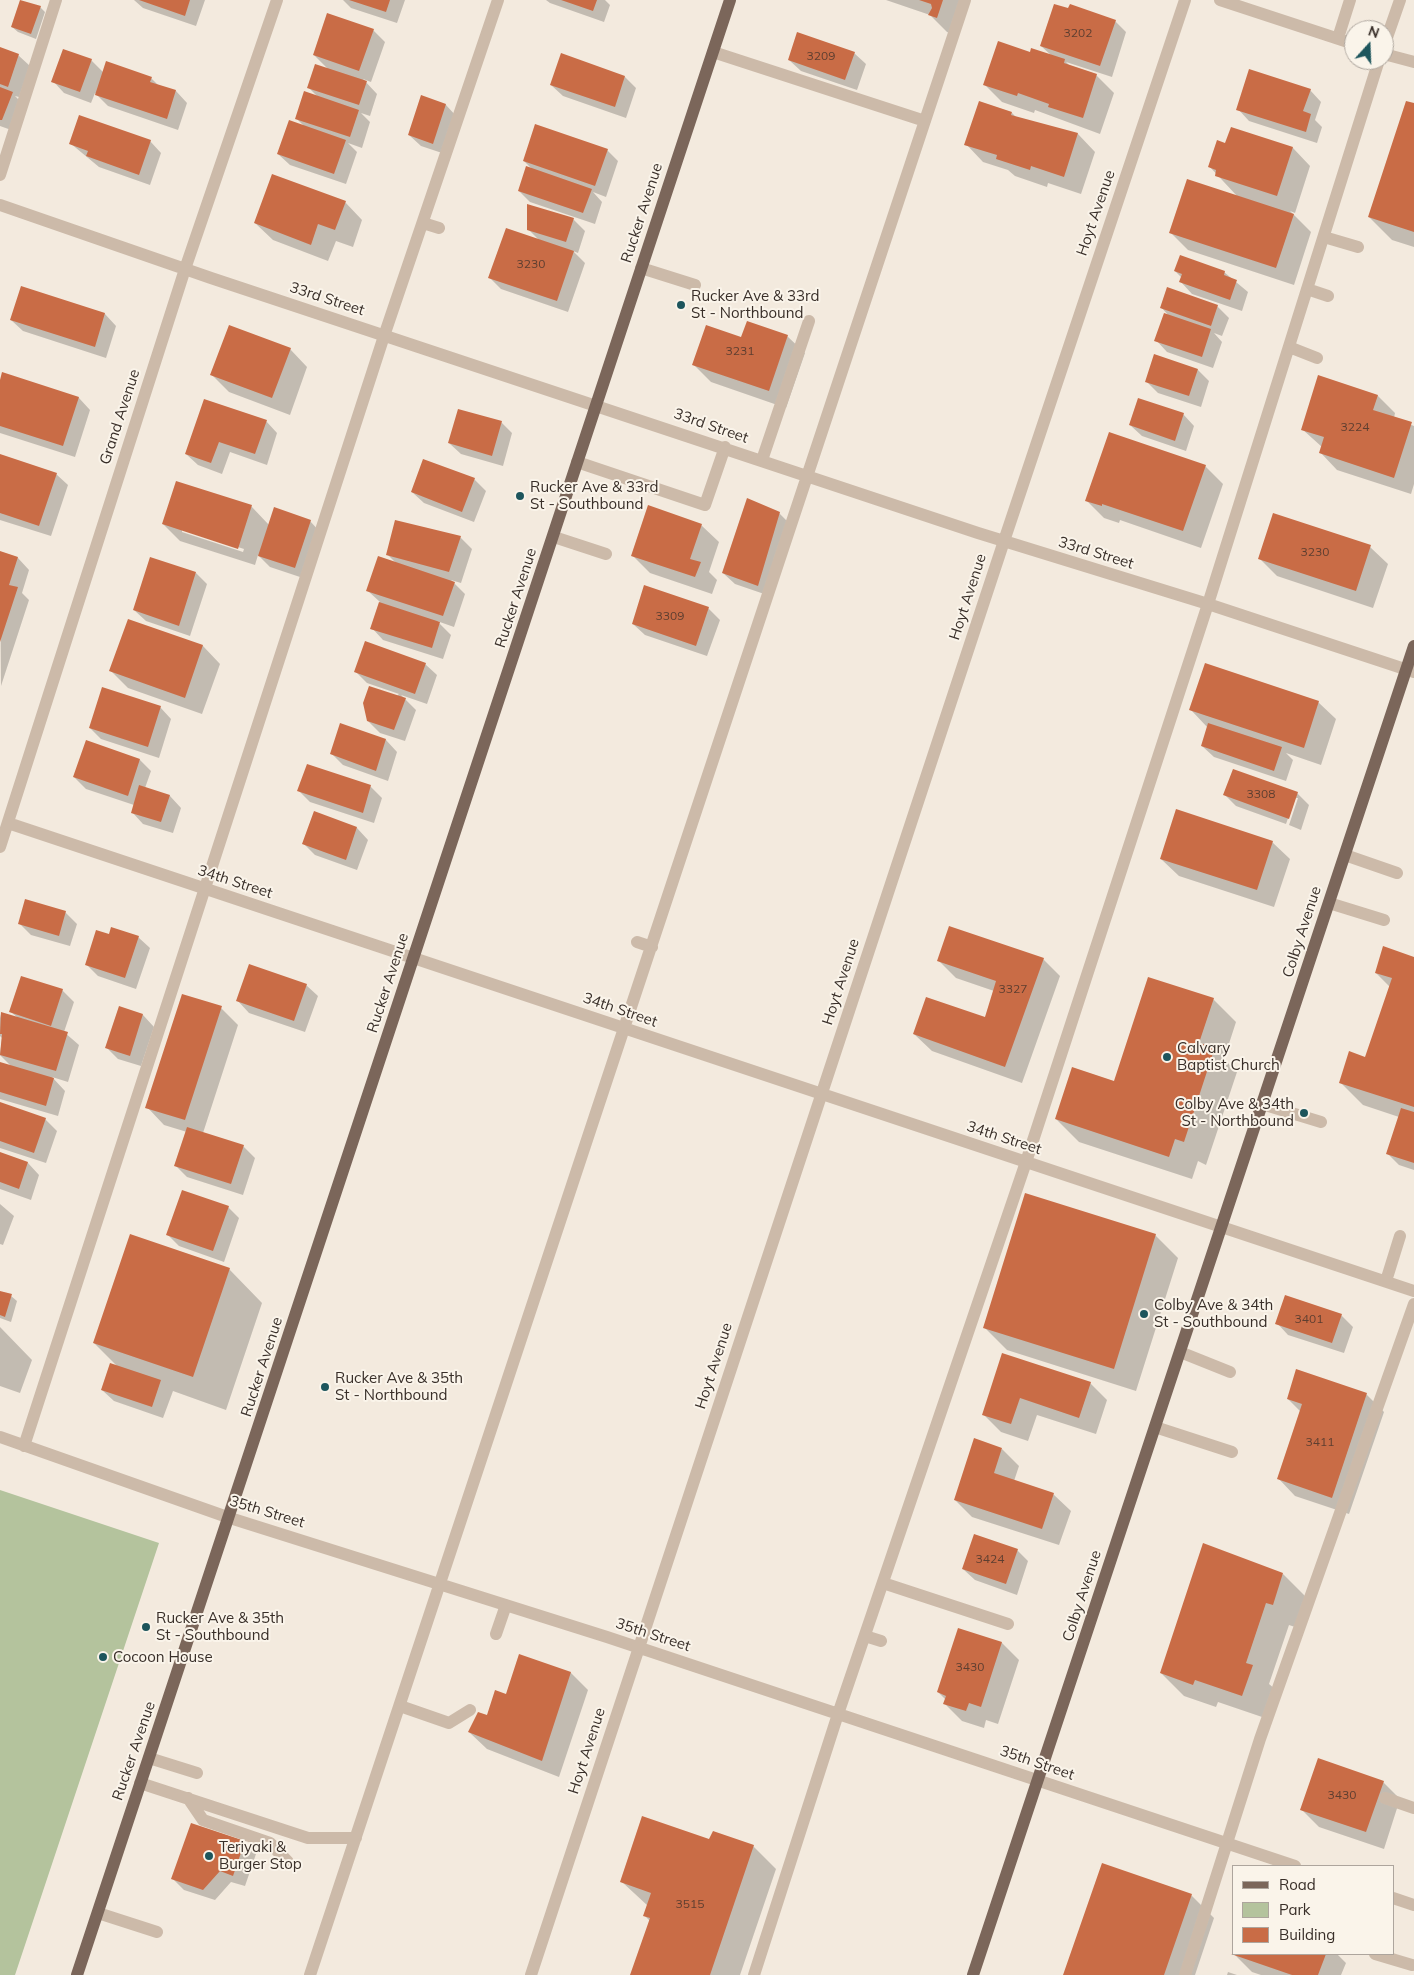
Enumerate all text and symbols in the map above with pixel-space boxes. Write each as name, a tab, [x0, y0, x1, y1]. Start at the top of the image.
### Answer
north arrow	[1344, 20, 1394, 70]
text: N	[1366, 22, 1382, 42]
house number: 3202	[1064, 26, 1092, 40]
house number: 3209	[807, 49, 835, 63]
street label: Rucker Avenue	[617, 161, 667, 265]
street label: Hoyt Avenue	[1073, 168, 1119, 258]
house number: 3230	[517, 257, 545, 271]
street label: 33rd Street	[287, 278, 367, 320]
place label: Rucker Ave & 33rd St - Northbound	[691, 287, 819, 322]
marker: Rucker Ave & 33rd St - Northbound	[675, 299, 687, 311]
house number: 3231	[726, 344, 754, 358]
street label: Grand Avenue	[96, 367, 144, 467]
street label: 33rd Street	[671, 405, 751, 447]
house number: 3224	[1341, 420, 1369, 434]
place label: Rucker Ave & 33rd St - Southbound	[530, 478, 658, 513]
marker: Rucker Ave & 33rd St - Southbound	[514, 490, 526, 502]
street label: 33rd Street	[1056, 533, 1136, 573]
house number: 3230	[1301, 545, 1329, 559]
street label: Rucker Avenue	[491, 546, 541, 650]
street label: Hoyt Avenue	[946, 552, 990, 642]
house number: 3309	[656, 609, 684, 623]
house number: 3308	[1247, 787, 1275, 801]
street label: 34th Street	[195, 861, 275, 903]
street label: Colby Avenue	[1279, 884, 1325, 980]
street label: Rucker Avenue	[363, 931, 413, 1035]
street label: Hoyt Avenue	[819, 937, 863, 1027]
house number: 3327	[999, 982, 1027, 996]
street label: 34th Street	[580, 989, 660, 1031]
place label: Calvary Baptist Church	[1177, 1039, 1280, 1074]
marker: Calvary Baptist Church	[1161, 1051, 1173, 1063]
place label: Colby Ave & 34th St - Northbound	[1175, 1095, 1294, 1130]
marker: Colby Ave & 34th St - Northbound	[1298, 1107, 1310, 1119]
street label: 34th Street	[964, 1117, 1044, 1159]
place label: Colby Ave & 34th St - Southbound	[1154, 1296, 1273, 1331]
marker: Colby Ave & 34th St - Southbound	[1138, 1308, 1150, 1320]
house number: 3401	[1295, 1312, 1323, 1326]
street label: Rucker Avenue	[237, 1315, 287, 1419]
street label: Hoyt Avenue	[692, 1321, 736, 1411]
place label: Rucker Ave & 35th St - Northbound	[335, 1369, 463, 1404]
marker: Rucker Ave & 35th St - Northbound	[319, 1381, 331, 1393]
house number: 3411	[1306, 1435, 1334, 1449]
street label: 35th Street	[227, 1492, 307, 1532]
street label: Colby Avenue	[1059, 1548, 1105, 1644]
house number: 3424	[976, 1552, 1004, 1566]
place label: Rucker Ave & 35th St - Southbound	[156, 1609, 284, 1644]
street label: 35th Street	[613, 1614, 693, 1656]
marker: Rucker Ave & 35th St - Southbound	[140, 1621, 152, 1633]
place label: Cocoon House	[113, 1648, 213, 1666]
marker: Cocoon House	[97, 1651, 109, 1663]
house number: 3430	[956, 1660, 984, 1674]
street label: Rucker Avenue	[109, 1699, 159, 1803]
street label: Hoyt Avenue	[565, 1706, 609, 1796]
street label: 35th Street	[997, 1742, 1077, 1784]
house number: 3430	[1328, 1788, 1356, 1802]
place label: Teriyaki & Burger Stop	[219, 1838, 302, 1873]
marker: Teriyaki & Burger Stop	[203, 1850, 215, 1862]
legend	[1232, 1865, 1394, 1955]
text: Road	[1279, 1875, 1316, 1894]
house number: 3515	[676, 1897, 704, 1911]
text: Park	[1279, 1900, 1311, 1919]
text: Building	[1279, 1925, 1335, 1944]

